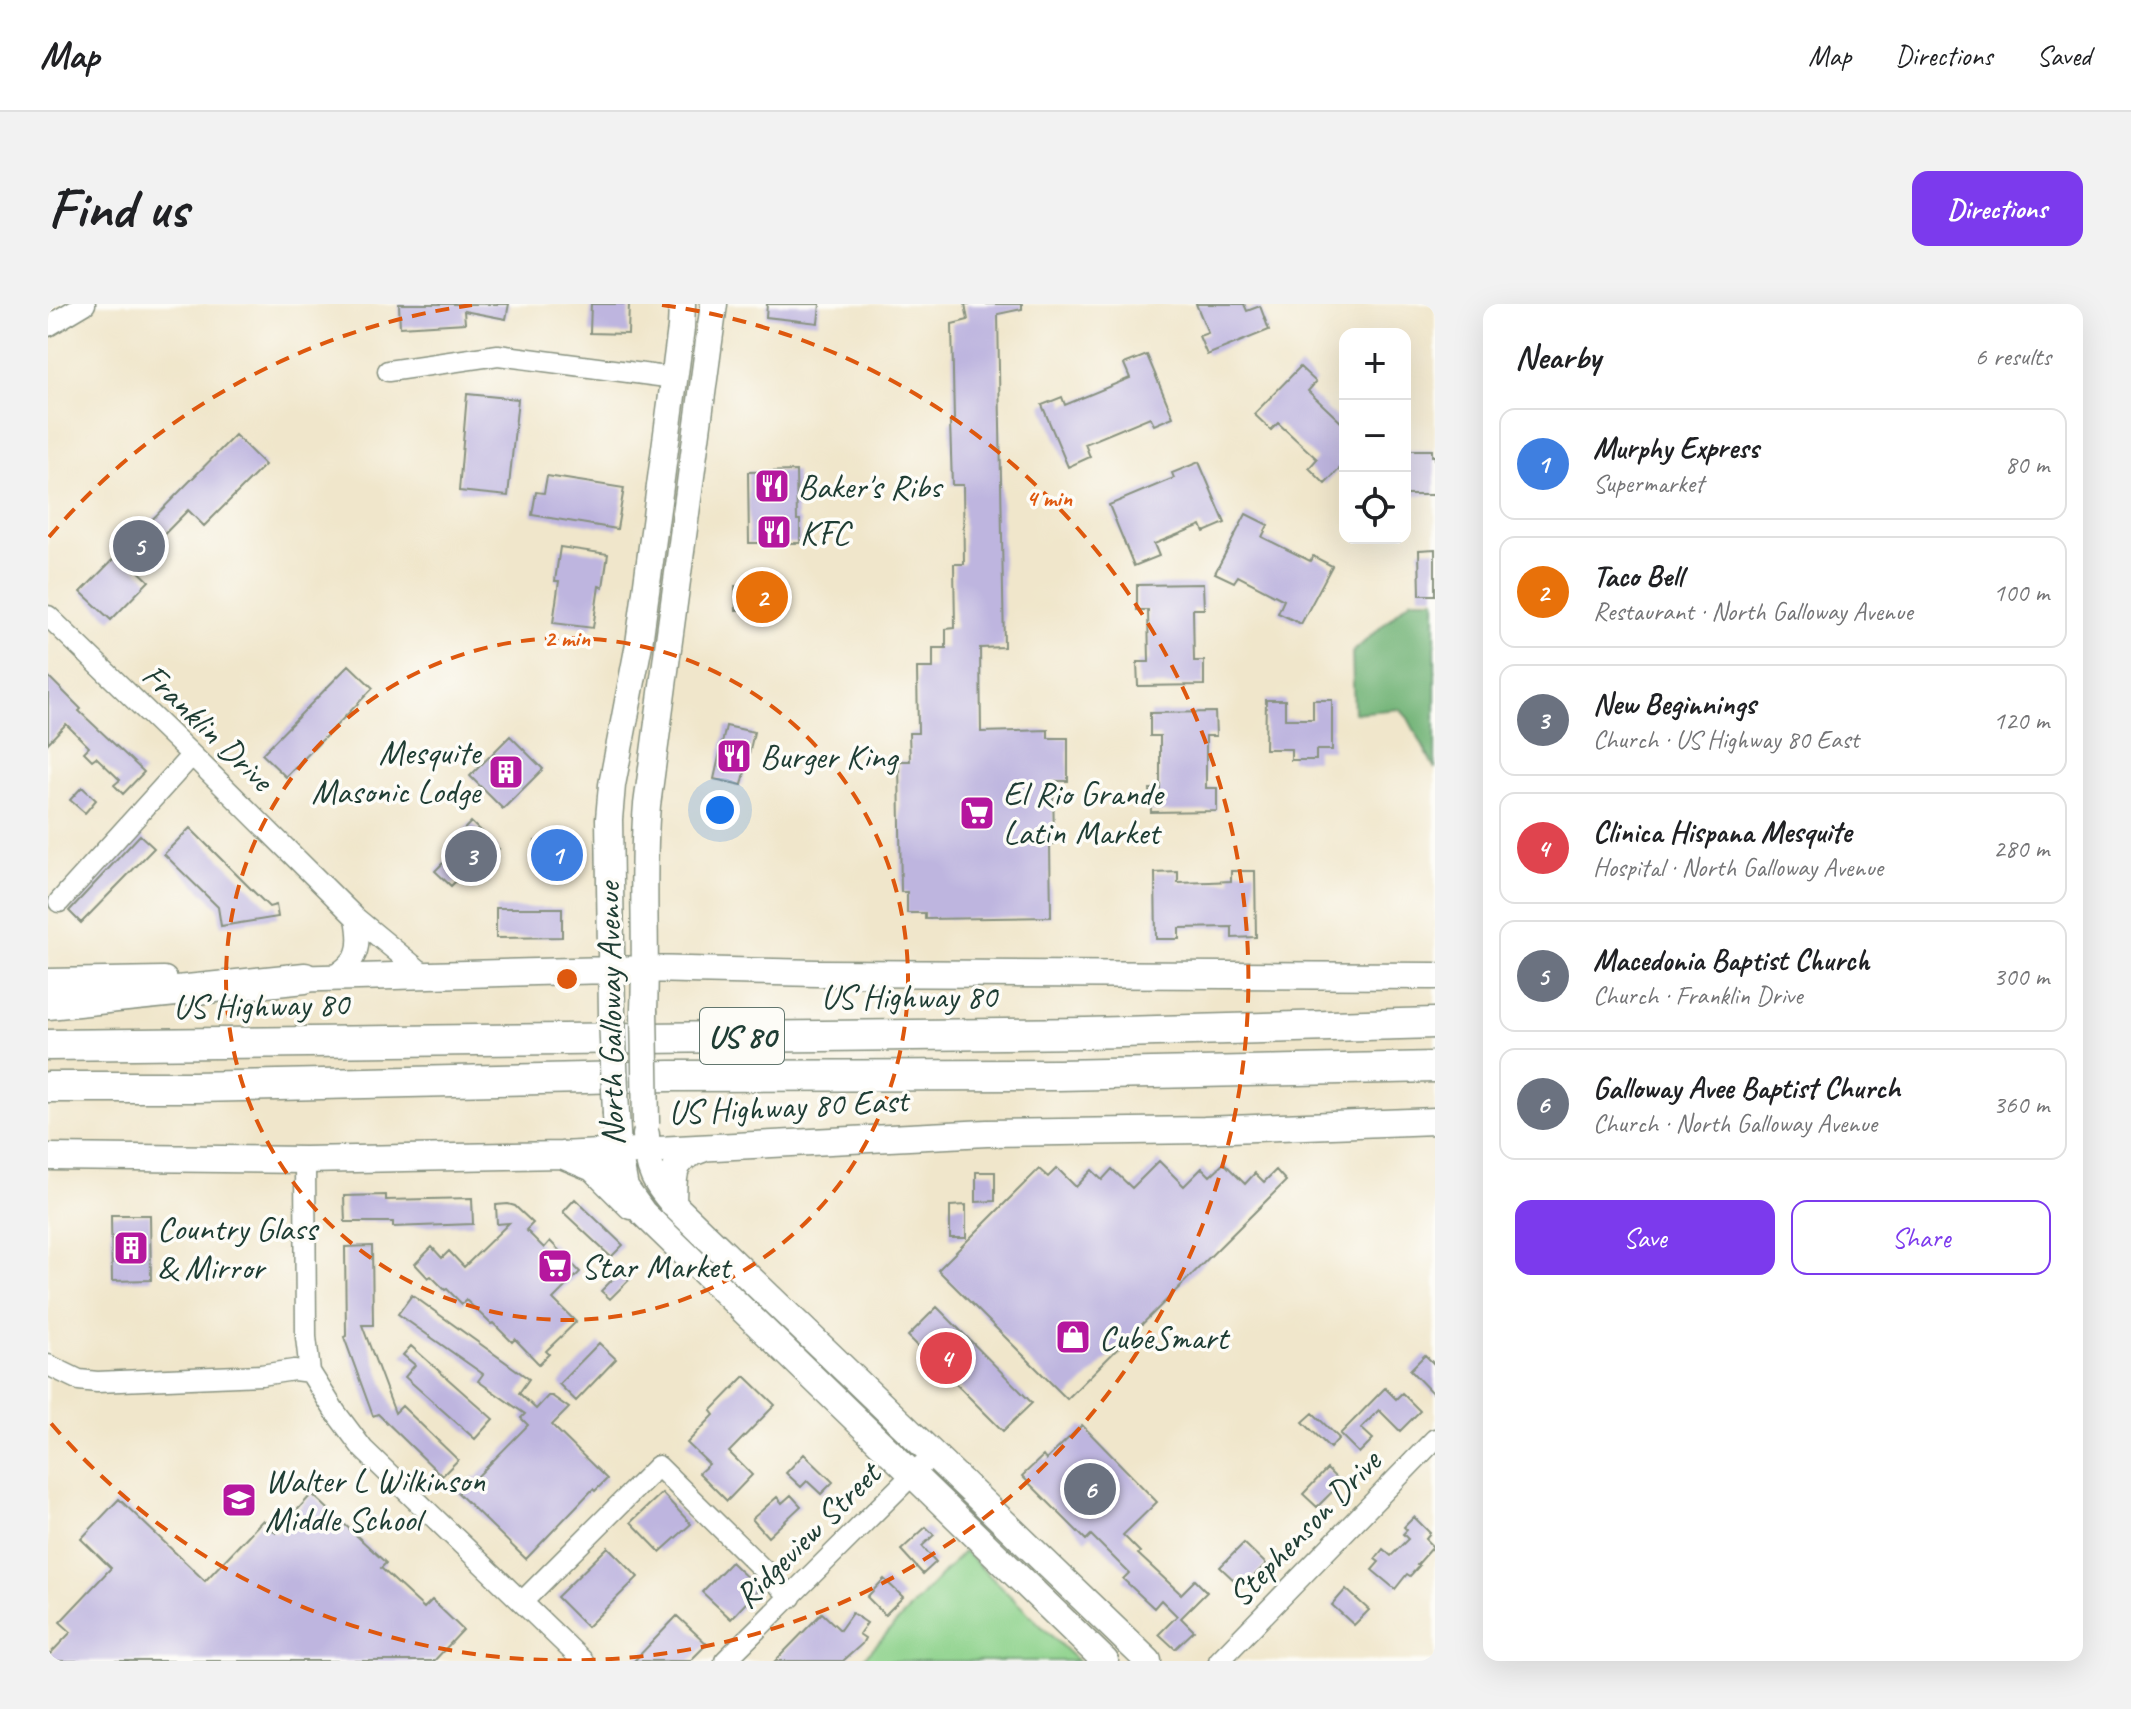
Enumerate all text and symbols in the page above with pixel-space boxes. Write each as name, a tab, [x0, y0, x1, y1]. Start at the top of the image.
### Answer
text: Map	[40, 32, 99, 79]
text: Map	[1808, 38, 1851, 73]
text: Directions	[1895, 38, 1993, 73]
text: Saved	[2037, 38, 2091, 73]
button: Directions	[1912, 171, 2083, 246]
text: Find us	[48, 173, 188, 244]
map controls	[1339, 328, 1411, 544]
button: +	[1339, 328, 1411, 400]
text: Nearby	[1515, 335, 1601, 378]
text: 6 results	[1975, 340, 2051, 373]
button: −	[1339, 400, 1411, 472]
text: Murphy Express	[1593, 429, 1759, 467]
text: 1	[1537, 448, 1549, 481]
text: 80 m	[2005, 448, 2049, 481]
place label: Baker's Ribs	[798, 465, 944, 508]
restaurant icon: Baker's Ribs	[753, 467, 791, 505]
text: Supermarket	[1593, 467, 1704, 500]
button: locate	[1339, 472, 1411, 544]
text: 4 min	[1026, 483, 1073, 513]
place label: KFC	[800, 511, 853, 554]
restaurant icon: KFC	[755, 513, 793, 551]
pin: 5	[113, 516, 165, 576]
text: Taco Bell	[1593, 557, 1683, 595]
pin: 2	[736, 567, 788, 627]
text: 2	[1537, 576, 1549, 609]
text: 100 m	[1993, 576, 2049, 609]
text: Restaurant · North Galloway Avenue	[1593, 595, 1913, 628]
text: 2 min	[544, 623, 591, 653]
street label: Franklin Drive	[133, 654, 285, 802]
text: New Beginnings	[1593, 685, 1756, 723]
text: 3	[1537, 704, 1549, 737]
text: 120 m	[1993, 704, 2049, 737]
text: Church · US Highway 80 East	[1593, 723, 1859, 756]
place label: Mesquite Masonic Lodge	[312, 731, 483, 813]
place label: Burger King	[760, 735, 900, 778]
restaurant icon: Burger King	[715, 737, 753, 775]
building icon: Mesquite Masonic Lodge	[487, 753, 525, 791]
place label: El Rio Grande Latin Market	[1003, 772, 1166, 854]
your location	[700, 790, 740, 830]
supermarket icon: El Rio Grande Latin Market	[958, 794, 996, 832]
text: Clinica Hispana Mesquite	[1593, 813, 1851, 851]
pin: 1	[531, 825, 583, 885]
pin: 3	[445, 826, 497, 886]
text: 4	[1537, 832, 1549, 865]
text: 280 m	[1993, 832, 2049, 865]
text: Hospital · North Galloway Avenue	[1593, 851, 1883, 884]
street label: North Galloway Avenue	[586, 879, 634, 1146]
text: Macedonia Baptist Church	[1593, 941, 1869, 979]
text: 5	[1537, 960, 1549, 993]
text: 300 m	[1993, 960, 2049, 993]
centre of rings	[553, 965, 581, 993]
street label: US Highway 80	[821, 975, 1000, 1018]
text: Church · Franklin Drive	[1593, 979, 1802, 1012]
street label: US Highway 80	[173, 982, 352, 1028]
road number: US 80	[700, 1008, 784, 1064]
text: Galloway Avee Baptist Church	[1593, 1069, 1900, 1107]
street label: US Highway 80 East	[667, 1078, 913, 1134]
text: 6	[1537, 1088, 1549, 1121]
text: 360 m	[1993, 1088, 2049, 1121]
text: Church · North Galloway Avenue	[1593, 1107, 1877, 1140]
button: Save	[1515, 1200, 1775, 1275]
button: Share	[1791, 1200, 2051, 1275]
place label: Country Glass & Mirror	[157, 1207, 320, 1289]
building icon: Country Glass & Mirror	[112, 1229, 150, 1267]
place label: Star Market	[581, 1245, 734, 1288]
supermarket icon: Star Market	[536, 1247, 574, 1285]
place label: CubeSmart	[1099, 1316, 1231, 1359]
shop icon: CubeSmart	[1054, 1318, 1092, 1356]
pin: 4	[920, 1328, 972, 1388]
street label: Stephenson Drive	[1218, 1439, 1391, 1616]
street label: Ridgeview Street	[725, 1450, 892, 1617]
place label: Walter L Wilkinson Middle School	[265, 1459, 486, 1541]
pin: 6	[1064, 1459, 1116, 1519]
school or university icon: Walter L Wilkinson Middle School	[220, 1481, 258, 1519]

